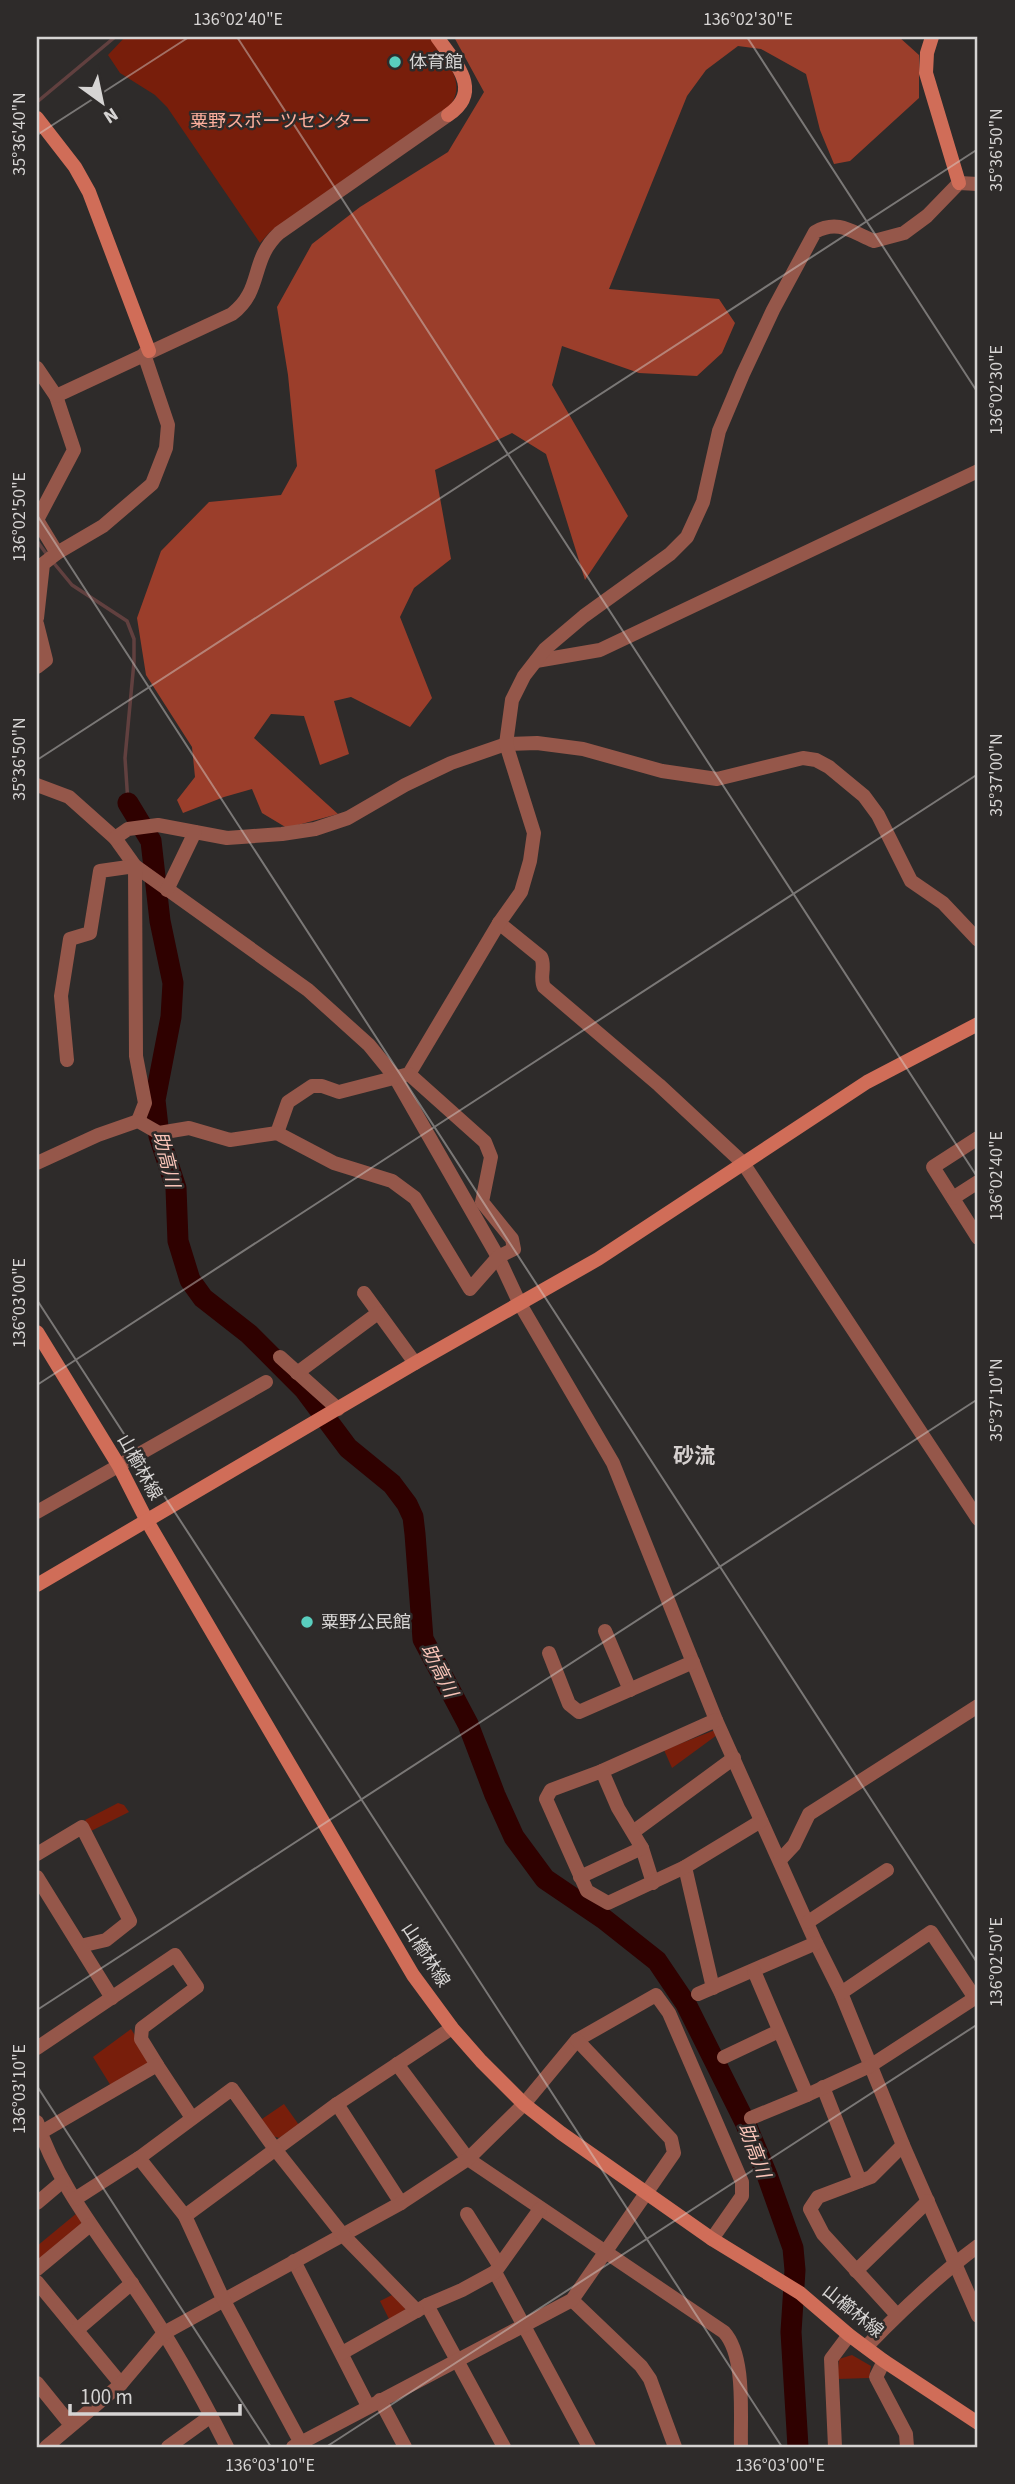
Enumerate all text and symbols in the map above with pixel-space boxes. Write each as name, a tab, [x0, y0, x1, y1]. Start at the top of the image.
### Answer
text: 136°02'40"E	[193, 7, 283, 32]
text: 136°02'30"E	[703, 7, 793, 32]
place label: 体育館	[409, 50, 463, 75]
marker: 体育館	[387, 54, 403, 70]
north arrow	[66, 66, 136, 136]
text: 35°36'40"N	[7, 92, 32, 176]
text: N	[98, 100, 123, 130]
text: 35°36'50"N	[984, 108, 1009, 192]
park label: 粟野スポーツセンター	[190, 109, 370, 134]
text: 136°02'30"E	[984, 345, 1009, 435]
text: 136°02'50"E	[7, 472, 32, 562]
text: 35°36'50"N	[7, 717, 32, 801]
text: 35°37'00"N	[984, 733, 1009, 817]
water label: 助高川	[146, 1128, 186, 1192]
text: 136°02'40"E	[984, 1131, 1009, 1221]
text: 136°03'00"E	[7, 1258, 32, 1348]
text: 35°37'10"N	[984, 1358, 1009, 1442]
street label: 山櫛林線	[111, 1430, 168, 1505]
district label: 砂流	[673, 1441, 715, 1471]
place label: 粟野公民館	[321, 1610, 411, 1635]
marker: 粟野公民館	[299, 1614, 315, 1630]
water label: 助高川	[414, 1639, 465, 1704]
text: 136°02'50"E	[984, 1917, 1009, 2007]
street label: 山櫛林線	[395, 1918, 456, 1992]
text: 136°03'10"E	[7, 2044, 32, 2134]
water label: 助高川	[731, 2119, 777, 2184]
street label: 山櫛林線	[817, 2279, 889, 2344]
scale bar	[70, 2372, 240, 2416]
text: 100 m	[80, 2382, 133, 2412]
text: 136°03'10"E	[225, 2453, 315, 2478]
text: 136°03'00"E	[735, 2453, 825, 2478]

